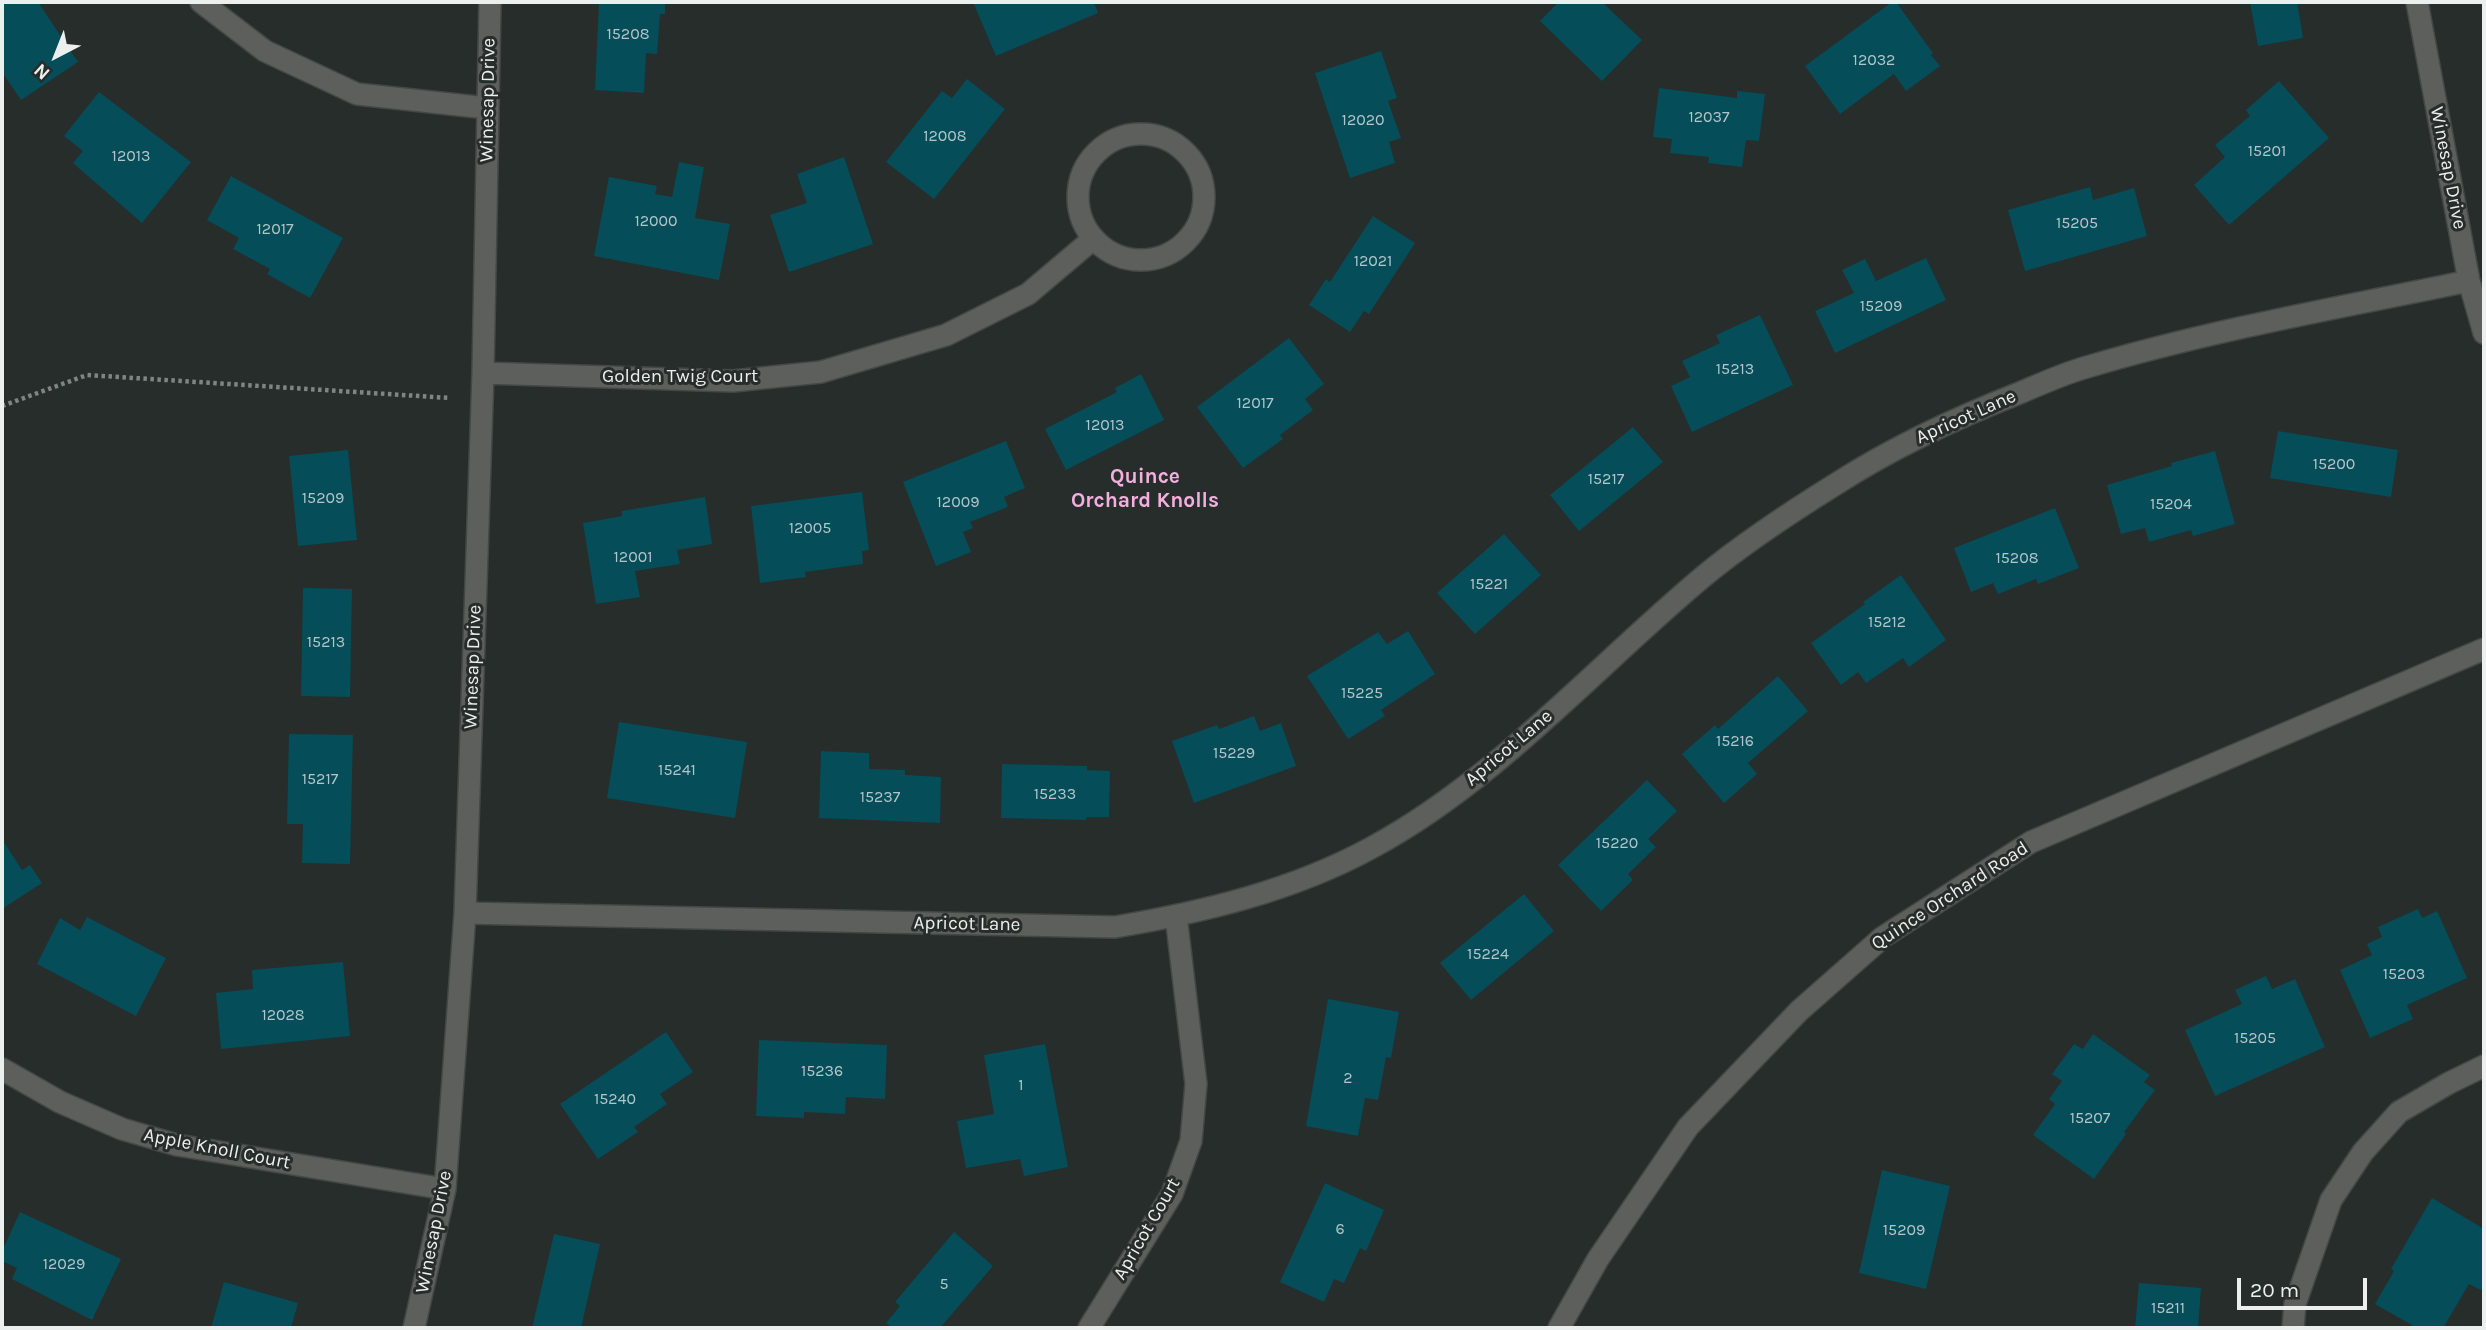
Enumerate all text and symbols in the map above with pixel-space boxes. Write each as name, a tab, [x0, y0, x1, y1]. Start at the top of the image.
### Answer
north arrow	[21, 21, 91, 91]
house number: 15208	[607, 24, 649, 44]
street label: Winesap Drive	[476, 38, 500, 162]
house number: 12032	[1853, 50, 1895, 70]
text: N	[30, 59, 54, 84]
street label: Winesap Drive	[2425, 105, 2471, 231]
house number: 12037	[1688, 107, 1730, 127]
house number: 12020	[1342, 110, 1384, 130]
house number: 12008	[923, 126, 967, 146]
house number: 15201	[2248, 141, 2286, 161]
house number: 12013	[112, 146, 150, 166]
house number: 12000	[634, 211, 678, 231]
house number: 15205	[2056, 213, 2098, 233]
house number: 12017	[257, 219, 293, 239]
house number: 12021	[1354, 251, 1392, 271]
house number: 15209	[1860, 296, 1902, 316]
house number: 15213	[1716, 359, 1754, 379]
street label: Golden Twig Court	[602, 366, 758, 388]
street label: Apricot Lane	[1913, 385, 2019, 449]
house number: 12017	[1237, 393, 1273, 413]
house number: 12013	[1086, 415, 1124, 435]
house number: 15200	[2313, 454, 2355, 474]
district label: Quince Orchard Knolls	[1071, 464, 1219, 514]
house number: 15217	[1588, 469, 1624, 489]
house number: 15209	[302, 488, 344, 508]
house number: 12009	[937, 492, 979, 512]
house number: 15204	[2150, 494, 2192, 514]
house number: 12005	[789, 518, 831, 538]
house number: 12001	[614, 547, 652, 567]
house number: 15208	[1996, 548, 2038, 568]
house number: 15221	[1470, 574, 1508, 594]
street label: Winesap Drive	[459, 604, 487, 730]
house number: 15212	[1868, 612, 1906, 632]
house number: 15213	[307, 632, 345, 652]
house number: 15225	[1341, 683, 1383, 703]
street label: Apricot Lane	[1461, 705, 1557, 791]
house number: 15216	[1716, 731, 1754, 751]
house number: 15229	[1213, 743, 1255, 763]
house number: 15241	[658, 760, 696, 780]
house number: 15217	[302, 769, 338, 789]
house number: 15233	[1034, 784, 1076, 804]
house number: 15237	[860, 787, 900, 807]
house number: 15220	[1596, 833, 1638, 853]
street label: Quince Orchard Road	[1867, 837, 2033, 955]
street label: Apricot Lane	[913, 912, 1021, 936]
house number: 15224	[1467, 944, 1509, 964]
house number: 15203	[2383, 964, 2425, 984]
house number: 12028	[261, 1005, 305, 1025]
house number: 15205	[2234, 1028, 2276, 1048]
house number: 15236	[801, 1061, 843, 1081]
house number: 2	[1343, 1068, 1353, 1088]
house number: 1	[1018, 1075, 1024, 1095]
house number: 15240	[594, 1089, 636, 1109]
house number: 15207	[2070, 1108, 2110, 1128]
street label: Apple Knoll Court	[142, 1124, 292, 1174]
street label: Winesap Drive	[411, 1169, 457, 1295]
street label: Apricot Court	[1109, 1174, 1185, 1284]
house number: 6	[1335, 1219, 1345, 1239]
house number: 15209	[1883, 1220, 1925, 1240]
house number: 12029	[43, 1254, 85, 1274]
scale bar	[2241, 1264, 2370, 1308]
house number: 5	[939, 1274, 949, 1294]
text: 20 m	[2250, 1278, 2299, 1302]
house number: 15211	[2151, 1298, 2185, 1318]

